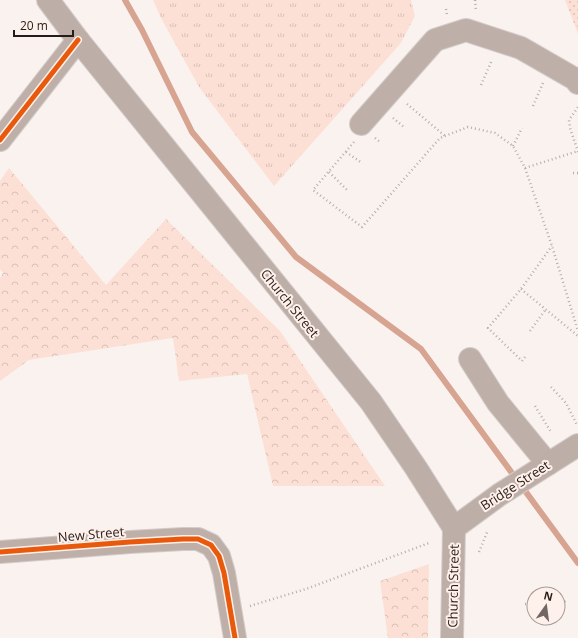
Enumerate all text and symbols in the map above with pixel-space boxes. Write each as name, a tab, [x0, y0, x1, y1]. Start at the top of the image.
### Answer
scale bar	[14, 12, 73, 38]
text: 20 m	[20, 17, 48, 34]
street label: Church Street	[257, 265, 323, 341]
street label: Bridge Street	[477, 456, 553, 514]
street label: New Street	[57, 522, 125, 546]
street label: Church Street	[443, 544, 463, 628]
north arrow	[526, 586, 566, 626]
text: N	[542, 587, 555, 604]

